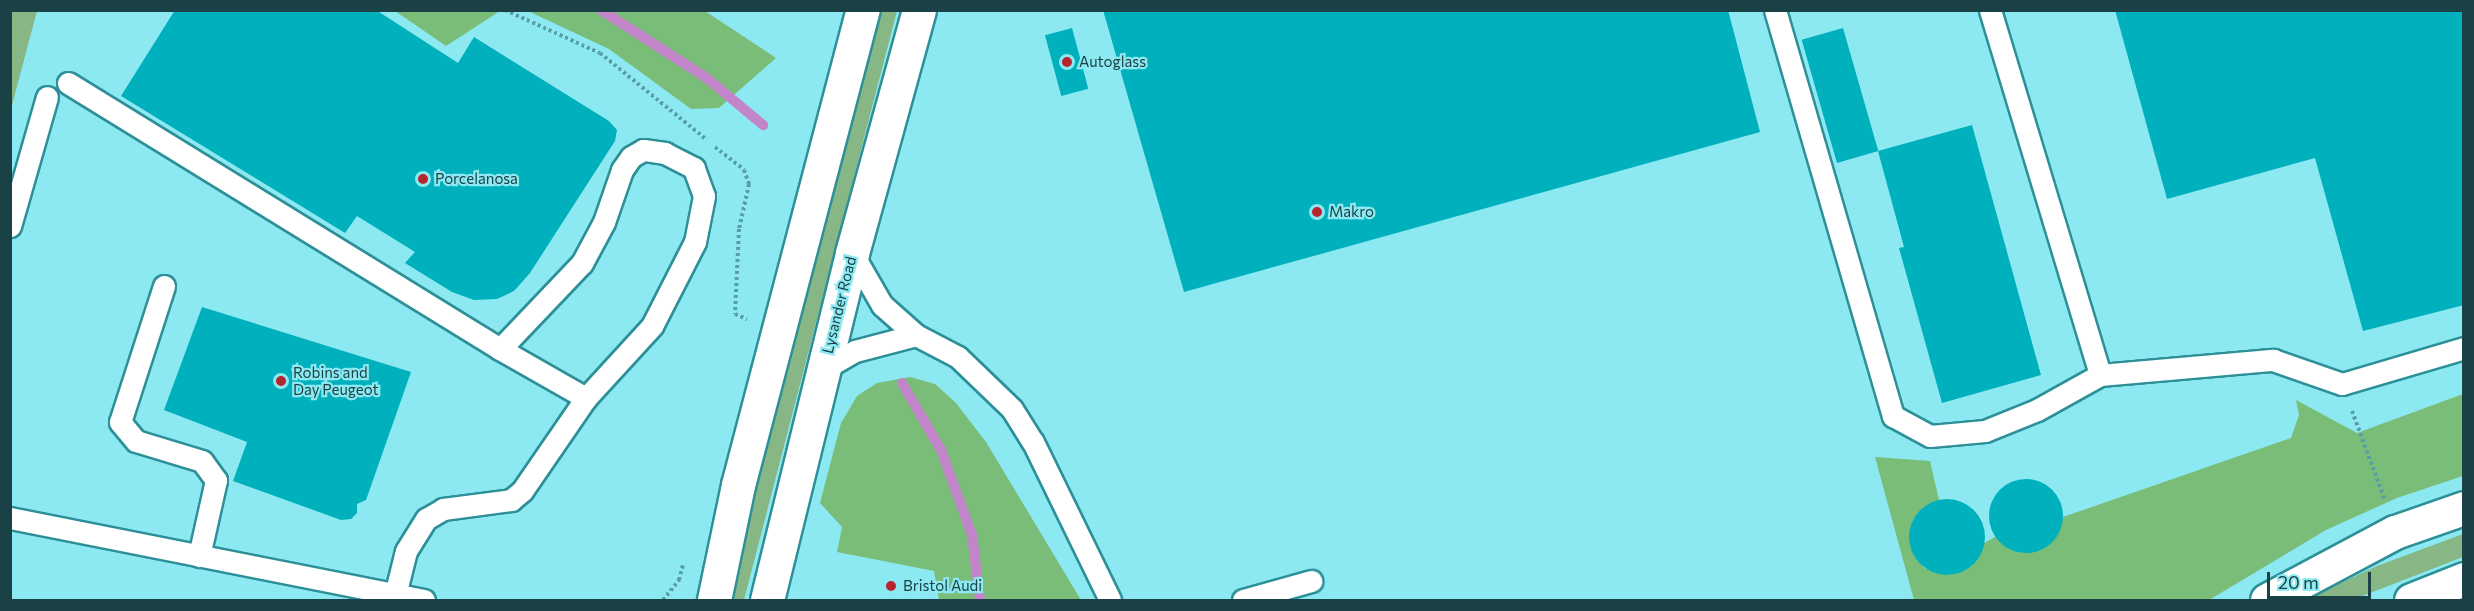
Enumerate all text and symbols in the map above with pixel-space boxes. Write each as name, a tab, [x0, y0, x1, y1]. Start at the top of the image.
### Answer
place label: Autoglass	[1079, 53, 1146, 71]
marker: Autoglass	[1060, 55, 1074, 69]
place label: Porcelanosa	[435, 170, 518, 188]
marker: Porcelanosa	[416, 172, 430, 186]
place label: Makro	[1329, 203, 1374, 221]
marker: Makro	[1310, 205, 1324, 219]
street label: Lysander Road	[818, 255, 860, 355]
place label: Robins and Day Peugeot	[293, 363, 379, 398]
marker: Robins and Day Peugeot	[274, 374, 288, 388]
scale bar	[2270, 560, 2374, 598]
text: 20 m	[2278, 571, 2319, 593]
place label: Bristol Audi	[903, 577, 982, 595]
marker: Bristol Audi	[884, 579, 898, 593]

